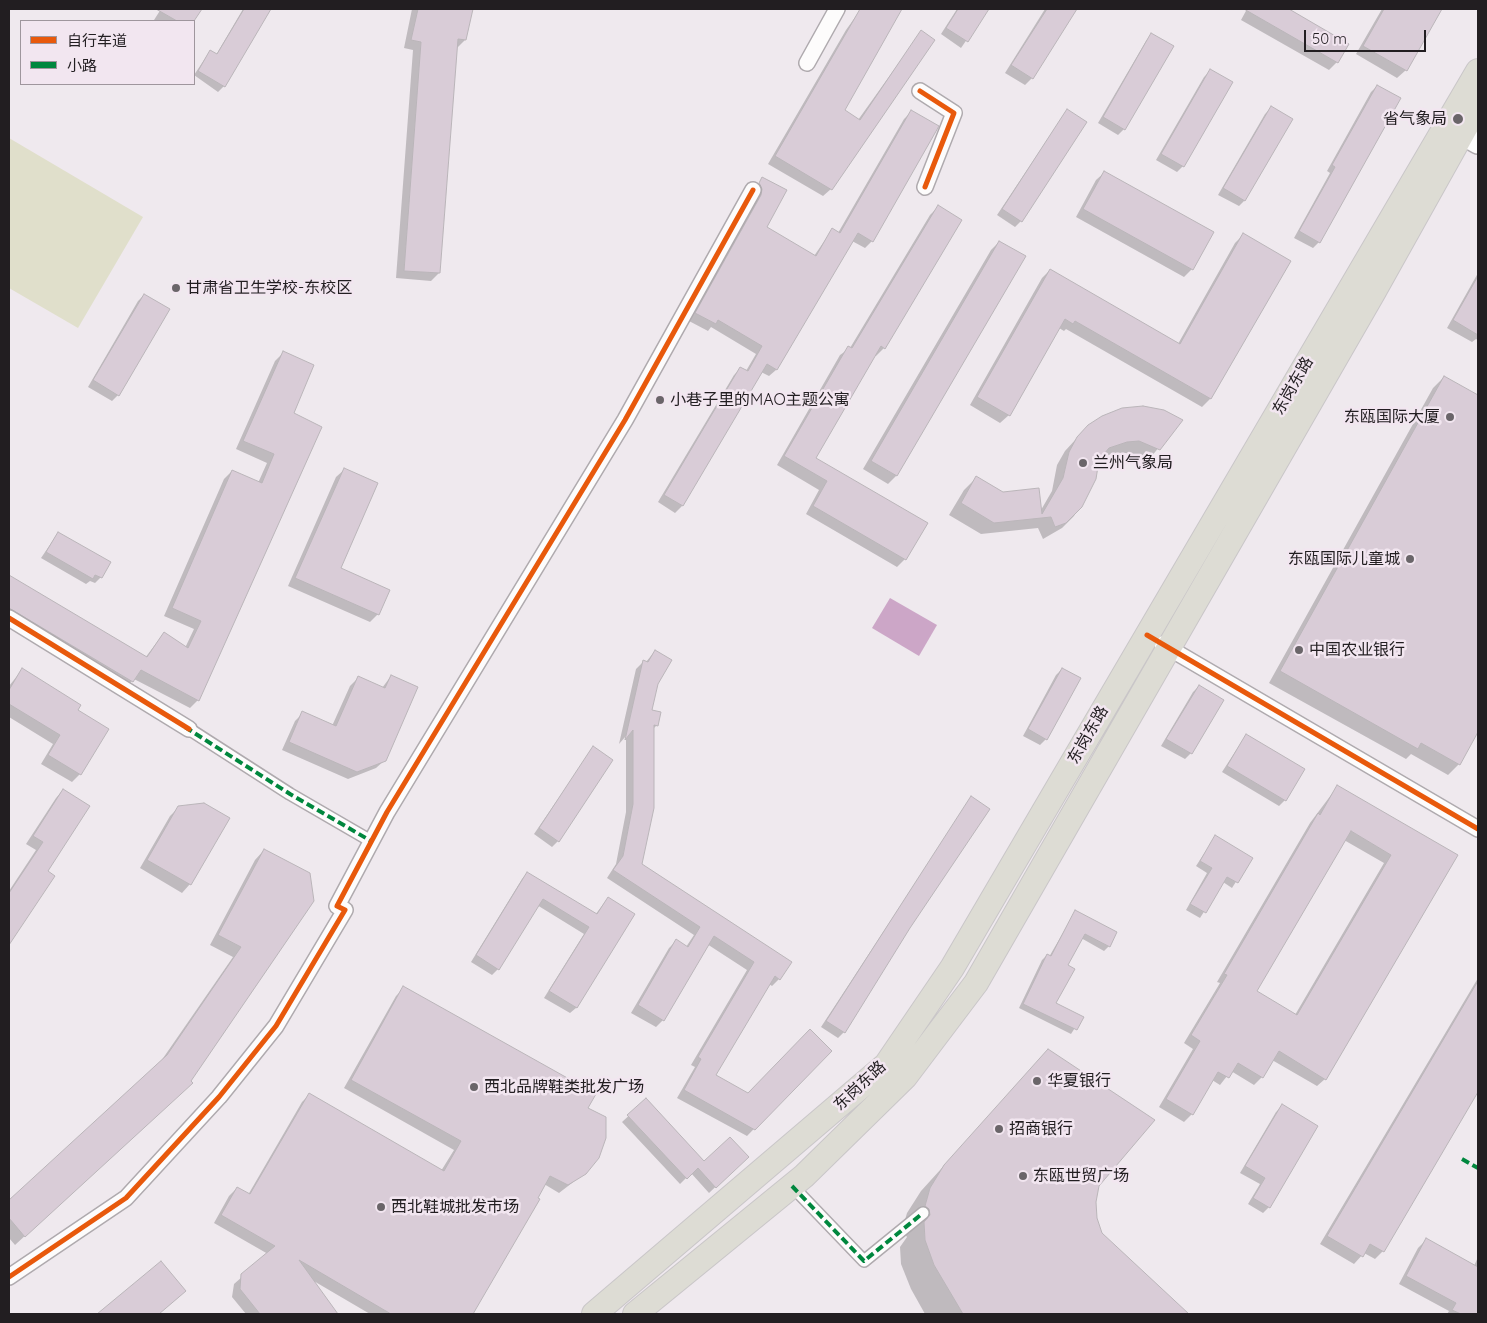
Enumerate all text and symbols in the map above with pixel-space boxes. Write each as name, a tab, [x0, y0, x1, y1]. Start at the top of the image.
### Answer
legend	[20, 20, 195, 85]
scale bar	[1307, 20, 1430, 52]
text: 50 m	[1312, 29, 1347, 48]
text: 自行车道	[67, 31, 127, 50]
text: 小路	[67, 56, 97, 75]
place label: 省气象局	[1383, 109, 1447, 129]
marker: 省气象局	[1451, 112, 1465, 126]
place label: 甘肃省卫生学校-东校区	[186, 278, 352, 298]
marker: 甘肃省卫生学校-东校区	[170, 282, 182, 294]
street label: 东岗东路	[1269, 353, 1317, 419]
place label: 小巷子里的MAO主题公寓	[670, 390, 850, 410]
marker: 小巷子里的MAO主题公寓	[654, 394, 666, 406]
place label: 东瓯国际大厦	[1344, 407, 1440, 427]
marker: 东瓯国际大厦	[1444, 411, 1456, 423]
place label: 兰州气象局	[1093, 453, 1173, 473]
marker: 兰州气象局	[1077, 457, 1089, 469]
place label: 东瓯国际儿童城	[1288, 549, 1400, 569]
marker: 东瓯国际儿童城	[1404, 553, 1416, 565]
place label: 中国农业银行	[1309, 640, 1405, 660]
marker: 中国农业银行	[1293, 644, 1305, 656]
street label: 东岗东路	[1064, 702, 1112, 768]
street label: 东岗东路	[830, 1057, 890, 1115]
place label: 华夏银行	[1047, 1071, 1111, 1091]
marker: 华夏银行	[1031, 1075, 1043, 1087]
place label: 西北品牌鞋类批发广场	[484, 1077, 644, 1097]
marker: 西北品牌鞋类批发广场	[468, 1081, 480, 1093]
place label: 招商银行	[1009, 1119, 1073, 1139]
marker: 招商银行	[993, 1123, 1005, 1135]
place label: 东瓯世贸广场	[1033, 1166, 1129, 1186]
marker: 东瓯世贸广场	[1017, 1170, 1029, 1182]
place label: 西北鞋城批发市场	[391, 1197, 519, 1217]
marker: 西北鞋城批发市场	[375, 1201, 387, 1213]

